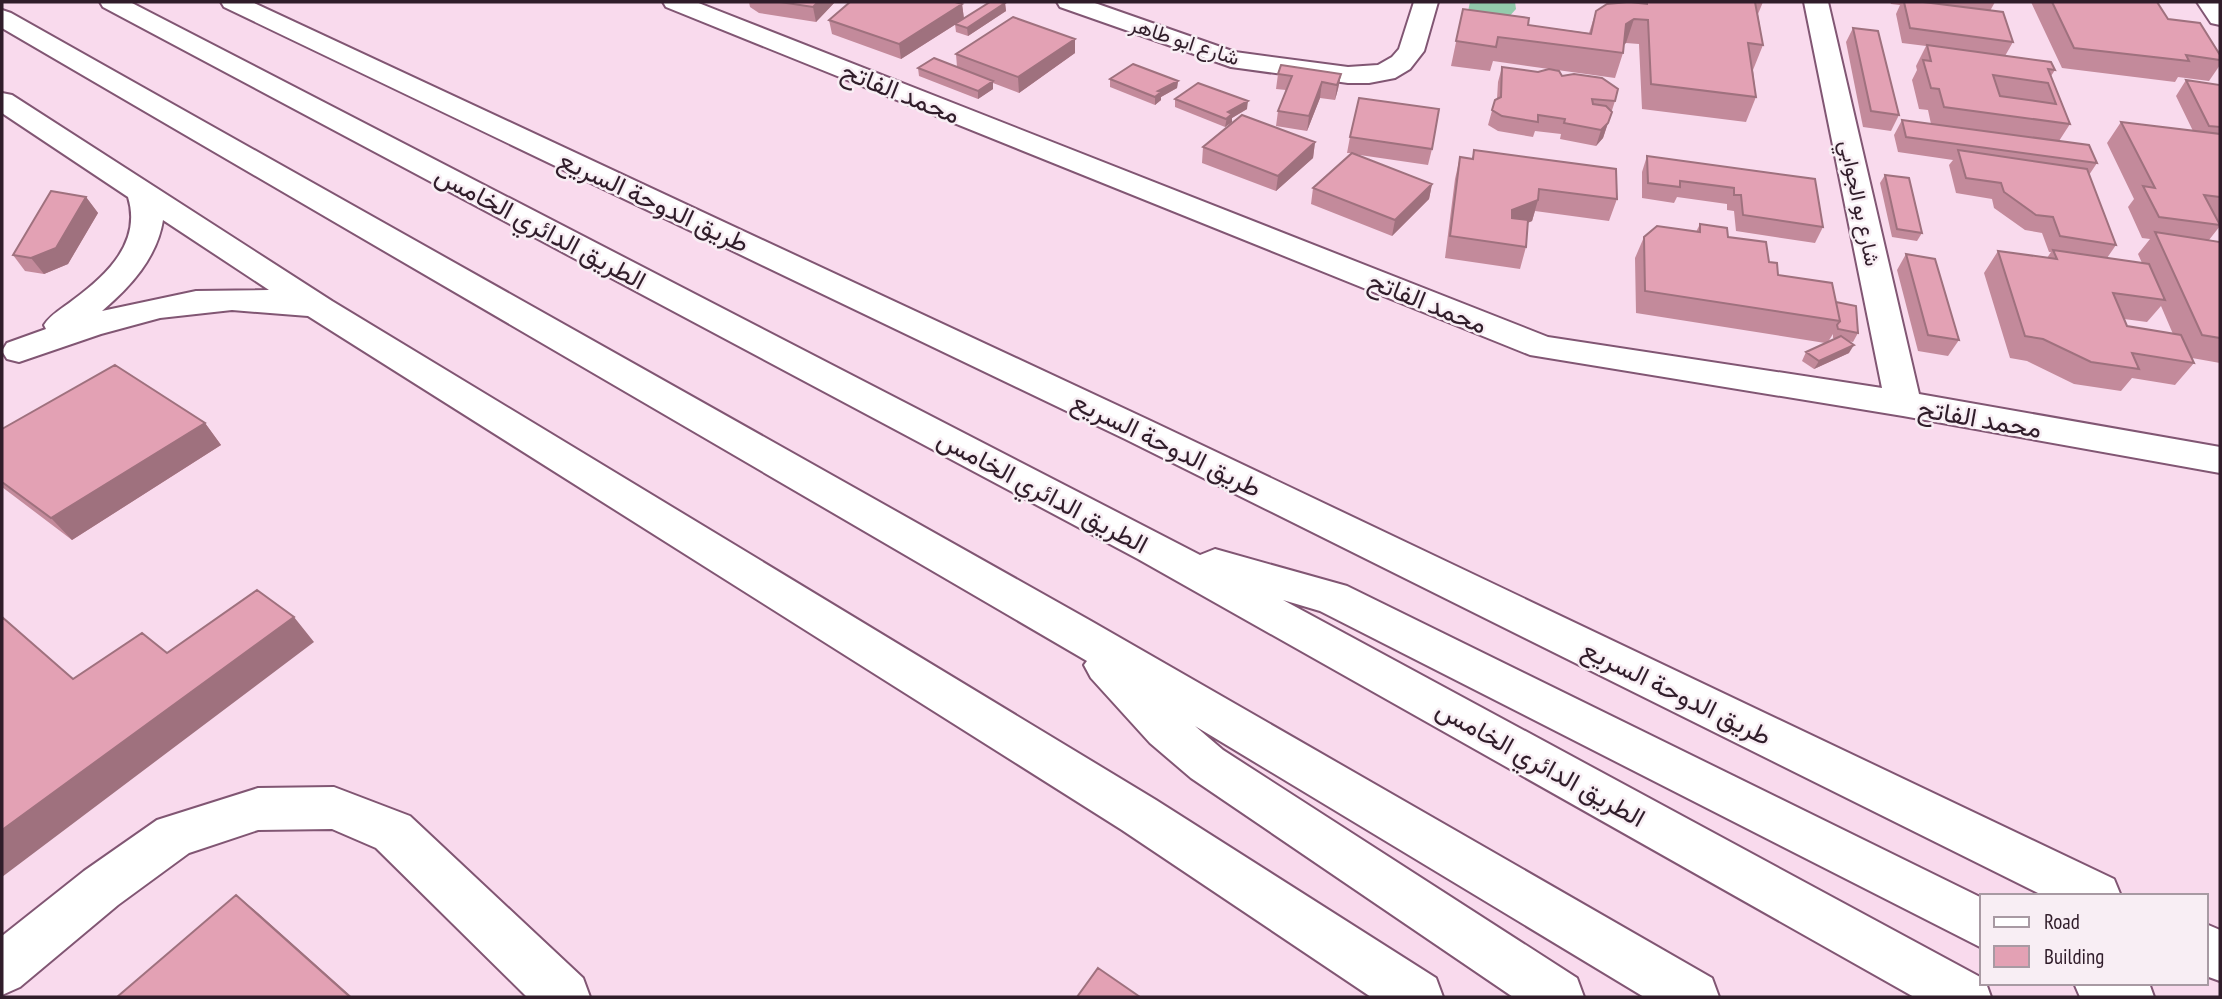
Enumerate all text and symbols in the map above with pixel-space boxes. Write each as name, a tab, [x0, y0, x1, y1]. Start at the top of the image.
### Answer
street label: شارع ابو طاهر	[1126, 10, 1243, 72]
street label: محمد الفاتح	[836, 53, 965, 133]
street label: شارع بو الجوابي	[1830, 138, 1886, 269]
street label: طريق الدوحة السريع	[553, 142, 755, 261]
street label: الطريق الدائري الخامس	[428, 157, 652, 301]
street label: محمد الفاتح	[1363, 263, 1492, 343]
street label: طريق الدوحة السريع	[1066, 384, 1267, 506]
street label: محمد الفاتح	[1915, 391, 2044, 447]
street label: الطريق الدائري الخامس	[930, 421, 1154, 565]
street label: طريق الدوحة السريع	[1576, 632, 1777, 754]
street label: الطريق الدائري الخامس	[1428, 692, 1651, 839]
legend	[1980, 894, 2208, 985]
text: Road	[2044, 908, 2080, 935]
text: Building	[2044, 943, 2104, 970]

